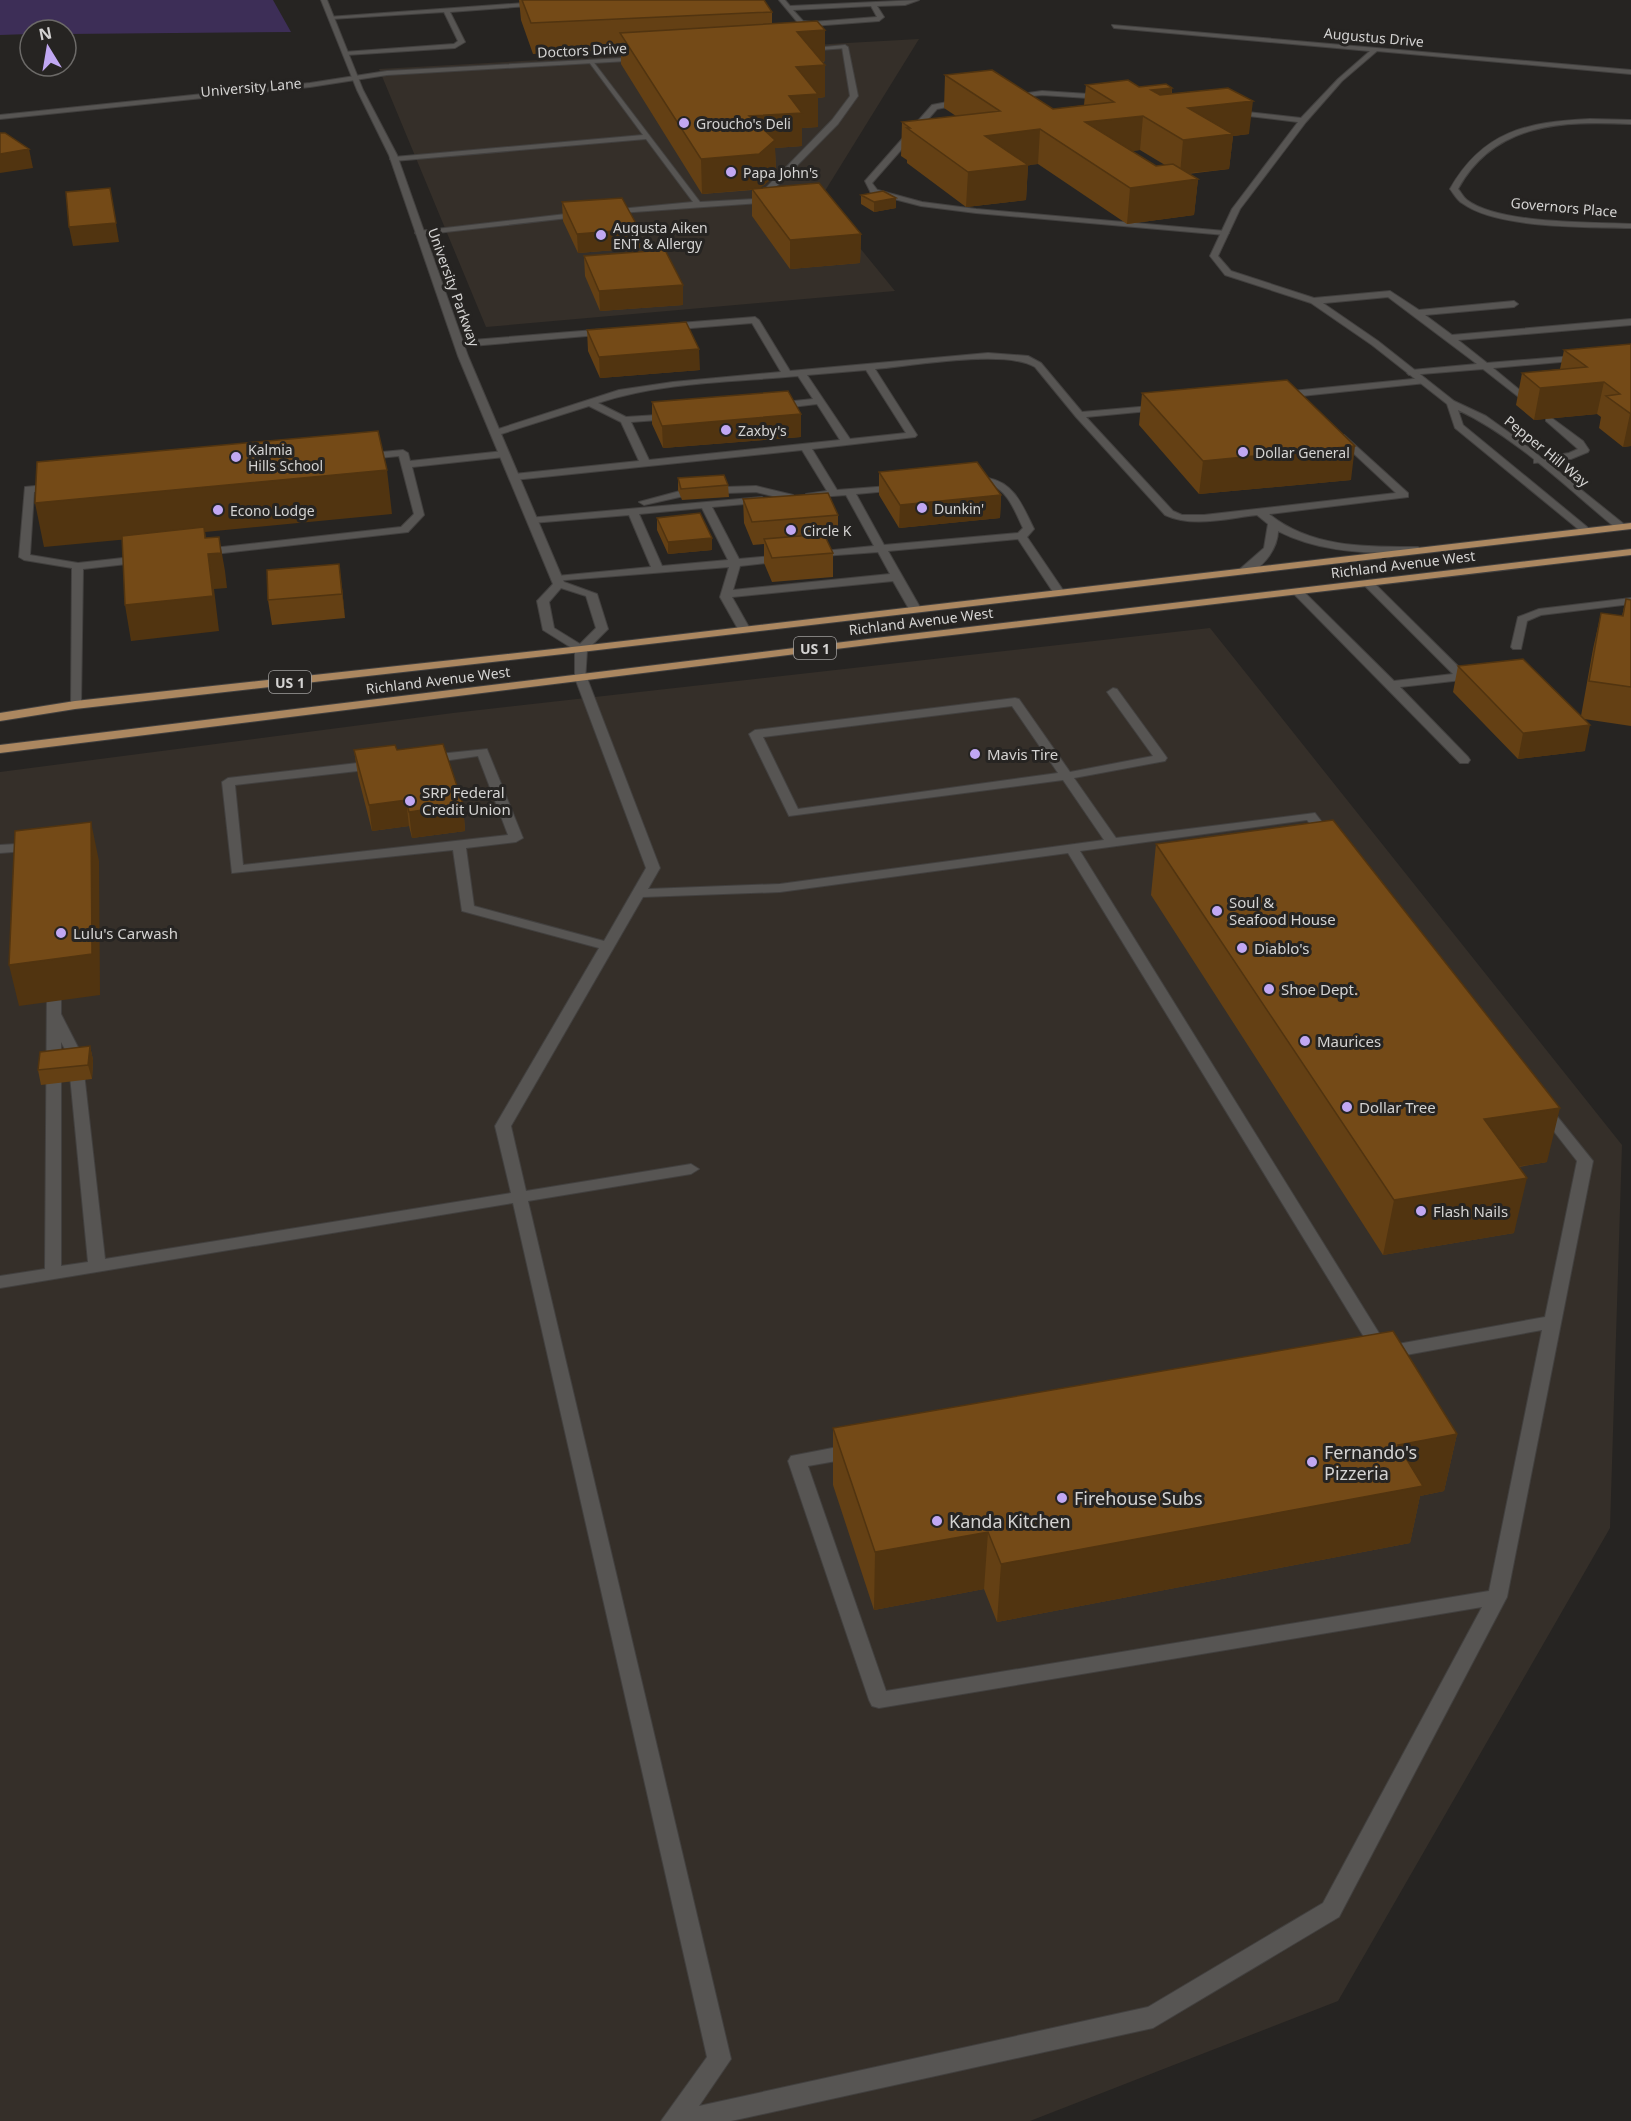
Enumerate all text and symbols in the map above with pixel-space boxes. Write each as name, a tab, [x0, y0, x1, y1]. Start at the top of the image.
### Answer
north arrow	[18, 18, 78, 78]
text: N	[37, 21, 54, 45]
street label: Augustus Drive	[1323, 23, 1425, 51]
street label: Doctors Drive	[537, 38, 627, 62]
street label: University Lane	[200, 73, 302, 101]
place label: Groucho's Deli	[696, 114, 791, 133]
marker: Groucho's Deli	[677, 116, 691, 130]
place label: Papa John's	[743, 163, 819, 182]
marker: Papa John's	[724, 165, 738, 179]
street label: Governors Place	[1510, 193, 1618, 221]
place label: Augusta Aiken ENT & Allergy	[613, 218, 708, 253]
street label: University Parkway	[424, 225, 485, 350]
marker: Augusta Aiken ENT & Allergy	[594, 228, 608, 242]
street label: Pepper Hill Way	[1501, 411, 1594, 491]
place label: Zaxby's	[738, 421, 787, 440]
marker: Zaxby's	[719, 423, 733, 437]
place label: Kalmia Hills School	[248, 440, 323, 475]
place label: Dollar General	[1255, 443, 1350, 462]
marker: Dollar General	[1236, 445, 1250, 459]
marker: Kalmia Hills School	[229, 450, 243, 464]
place label: Dunkin'	[934, 499, 984, 518]
place label: Econo Lodge	[230, 501, 315, 520]
marker: Dunkin'	[915, 501, 929, 515]
marker: Econo Lodge	[211, 503, 225, 517]
place label: Circle K	[803, 521, 852, 540]
marker: Circle K	[784, 523, 798, 537]
street label: Richland Avenue West	[1330, 546, 1476, 582]
street label: Richland Avenue West	[848, 603, 994, 639]
road number: US 1	[794, 637, 836, 659]
street label: Richland Avenue West	[365, 662, 511, 698]
road number: US 1	[269, 671, 311, 693]
place label: Mavis Tire	[987, 744, 1058, 764]
marker: Mavis Tire	[968, 747, 982, 761]
place label: SRP Federal Credit Union	[422, 782, 511, 819]
marker: SRP Federal Credit Union	[403, 794, 417, 808]
place label: Soul & Seafood House	[1229, 892, 1336, 929]
marker: Soul & Seafood House	[1210, 904, 1224, 918]
place label: Lulu's Carwash	[73, 923, 178, 943]
marker: Lulu's Carwash	[54, 926, 68, 940]
place label: Diablo's	[1254, 938, 1309, 958]
marker: Diablo's	[1235, 941, 1249, 955]
place label: Shoe Dept.	[1281, 979, 1358, 999]
marker: Shoe Dept.	[1262, 982, 1276, 996]
place label: Maurices	[1317, 1031, 1381, 1051]
marker: Maurices	[1298, 1034, 1312, 1048]
place label: Dollar Tree	[1359, 1097, 1436, 1117]
marker: Dollar Tree	[1340, 1100, 1354, 1114]
place label: Flash Nails	[1433, 1201, 1508, 1221]
marker: Flash Nails	[1414, 1204, 1428, 1218]
place label: Fernando's Pizzeria	[1324, 1440, 1417, 1485]
marker: Fernando's Pizzeria	[1305, 1455, 1319, 1469]
place label: Firehouse Subs	[1074, 1486, 1203, 1510]
marker: Firehouse Subs	[1055, 1491, 1069, 1505]
place label: Kanda Kitchen	[949, 1509, 1071, 1533]
marker: Kanda Kitchen	[930, 1514, 944, 1528]

